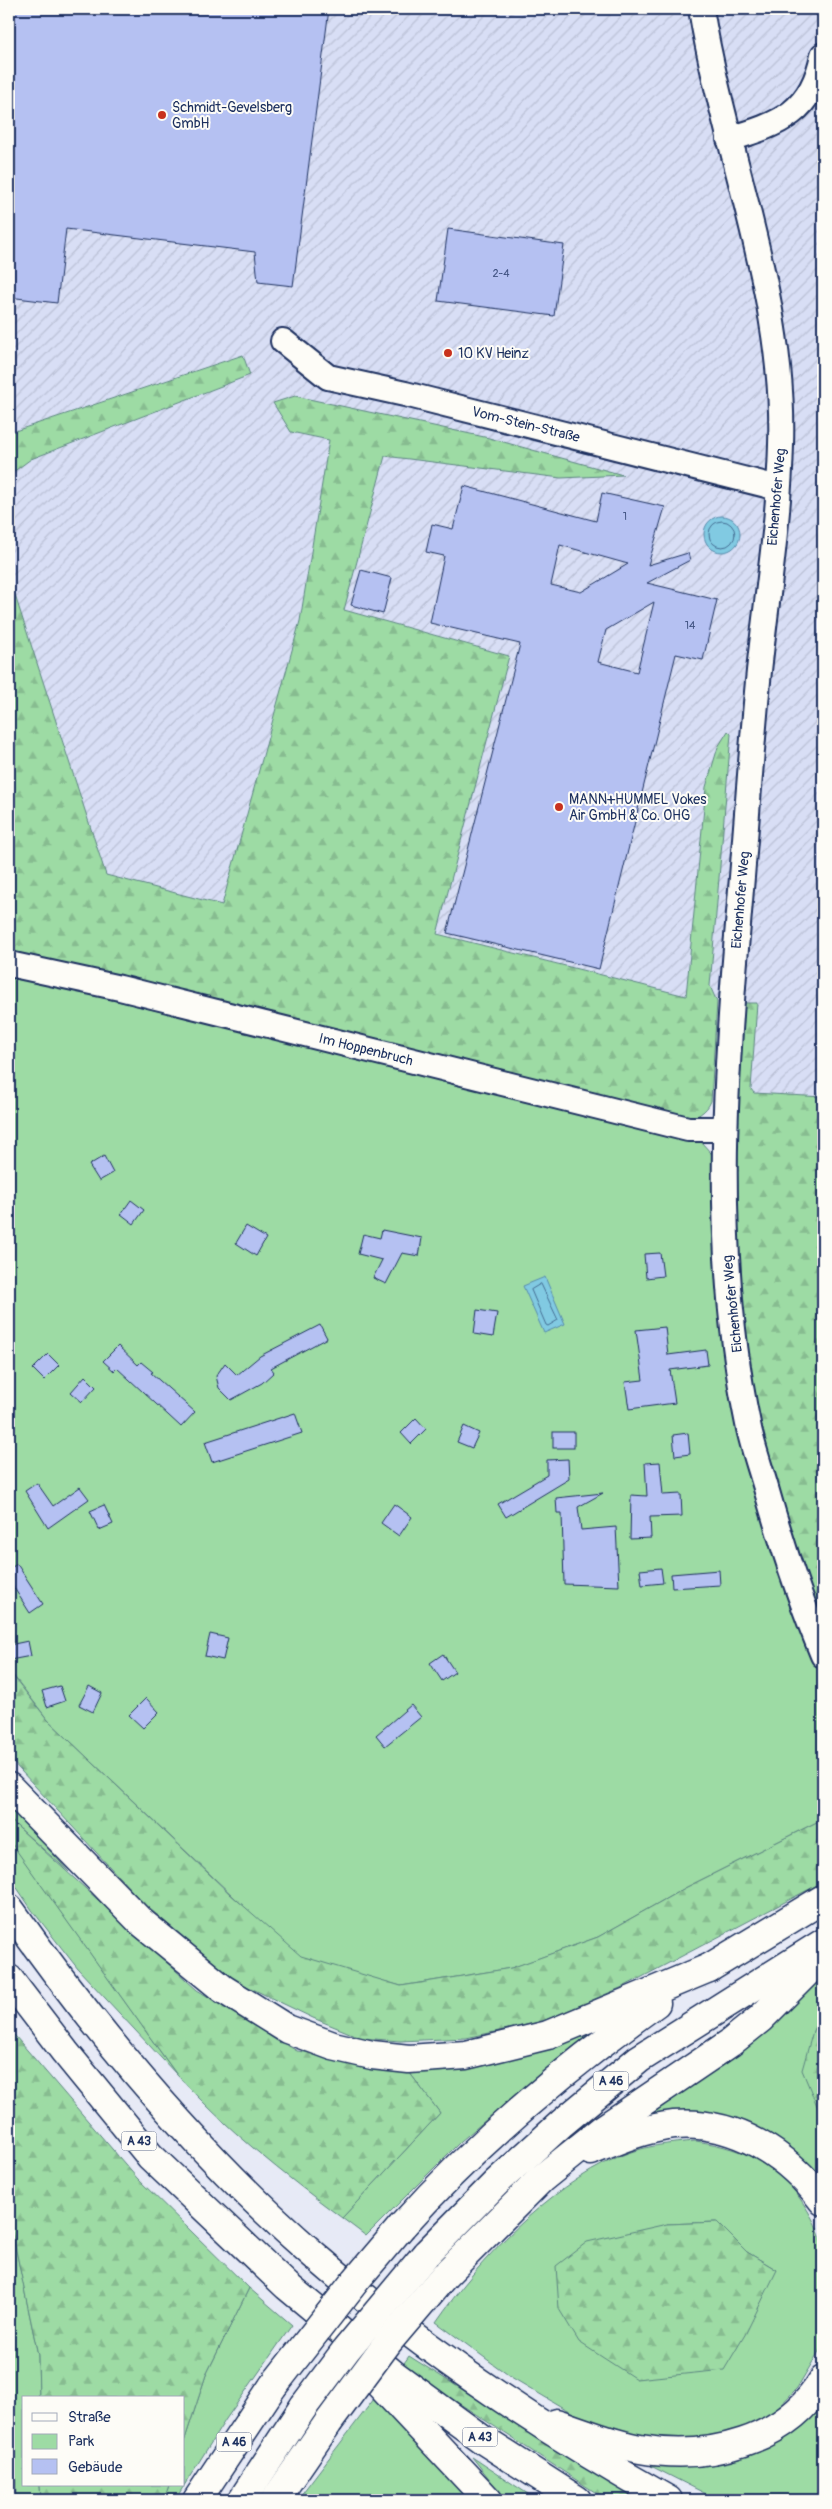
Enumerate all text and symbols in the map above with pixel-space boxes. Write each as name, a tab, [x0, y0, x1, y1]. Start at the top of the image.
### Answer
place label: Schmidt-Gevelsberg GmbH	[172, 99, 292, 132]
marker: Schmidt-Gevelsberg GmbH	[156, 109, 168, 121]
house number: 2-4	[492, 267, 510, 280]
place label: 10 KV Heinz	[458, 345, 529, 362]
marker: 10 KV Heinz	[442, 347, 454, 359]
street label: Vom-Stein-Straße	[470, 403, 582, 446]
street label: Eichenhofer Weg	[764, 448, 789, 546]
house number: 1	[623, 510, 627, 523]
house number: 14	[685, 619, 696, 632]
place label: MANN+HUMMEL Vokes Air GmbH & Co. OHG	[569, 791, 707, 824]
marker: MANN+HUMMEL Vokes Air GmbH & Co. OHG	[553, 801, 565, 813]
street label: Eichenhofer Weg	[728, 851, 753, 949]
street label: Im Hoppenbruch	[317, 1030, 415, 1069]
street label: Eichenhofer Weg	[719, 1254, 746, 1353]
road number: A 46	[594, 2072, 628, 2090]
road number: A 43	[122, 2132, 156, 2150]
legend	[22, 2396, 185, 2486]
text: Straße	[68, 2408, 111, 2427]
road number: A 43	[462, 2428, 498, 2446]
text: Park	[68, 2432, 95, 2451]
road number: A 46	[216, 2432, 252, 2452]
text: Gebäude	[68, 2458, 123, 2477]

